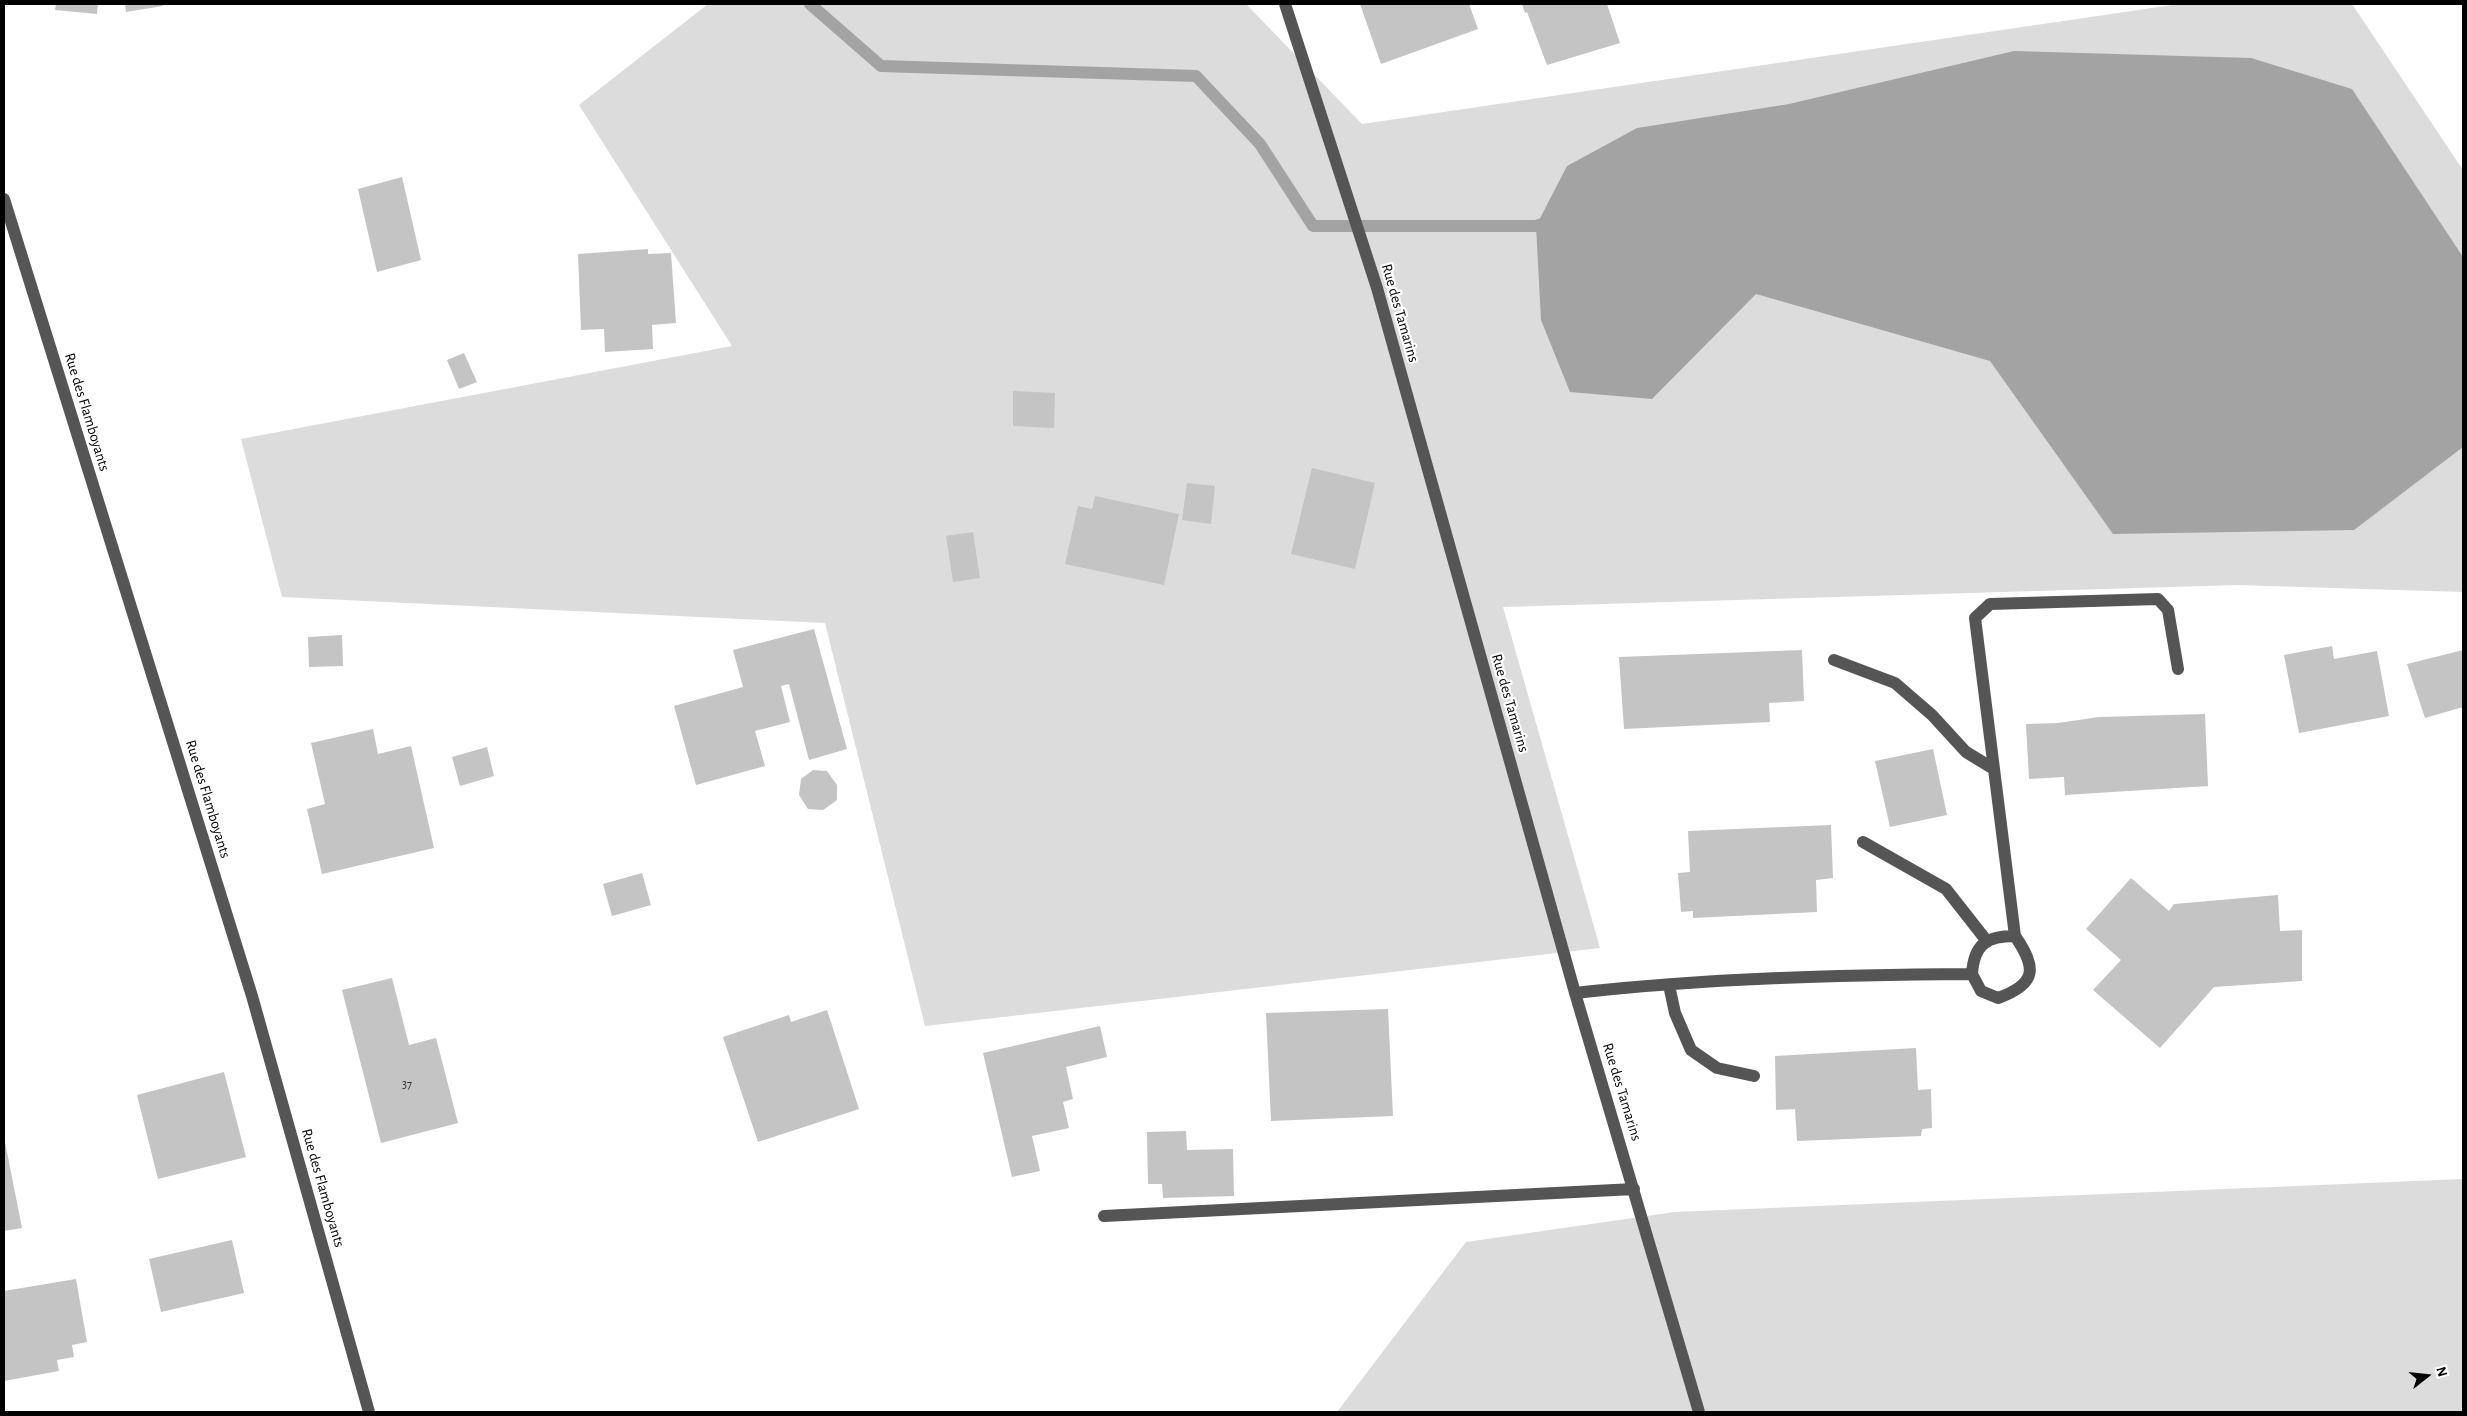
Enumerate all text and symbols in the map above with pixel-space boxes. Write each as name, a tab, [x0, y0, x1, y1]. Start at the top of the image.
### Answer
street label: Rue des Tamarins	[1377, 262, 1423, 364]
street label: Rue des Flamboyants	[60, 351, 114, 473]
street label: Rue des Tamarins	[1487, 652, 1533, 754]
street label: Rue des Flamboyants	[181, 738, 235, 860]
street label: Rue des Tamarins	[1599, 1041, 1645, 1143]
house number: 37	[402, 1077, 412, 1091]
street label: Rue des Flamboyants	[297, 1127, 349, 1249]
north arrow	[2402, 1351, 2452, 1401]
text: N	[2433, 1365, 2449, 1378]

